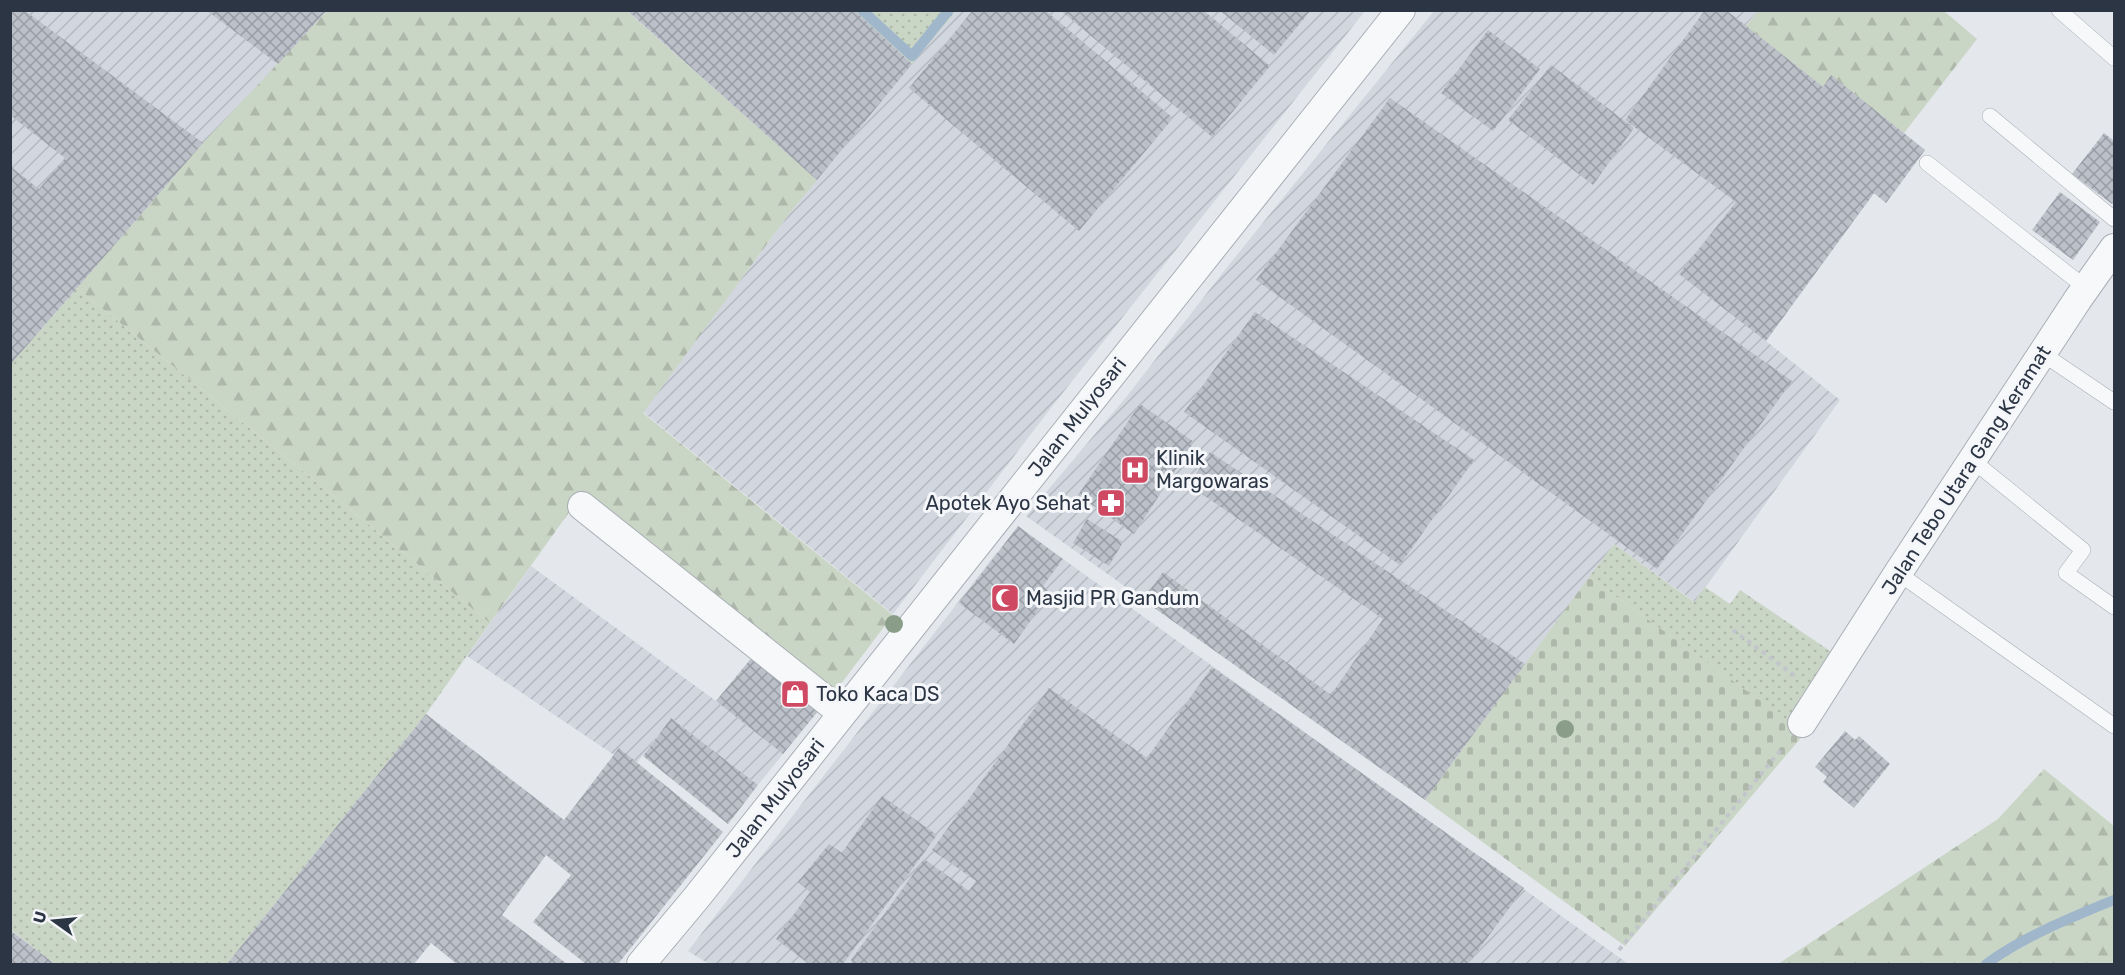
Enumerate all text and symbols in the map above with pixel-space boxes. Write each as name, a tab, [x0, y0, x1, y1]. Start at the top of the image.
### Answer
street label: Jalan Tebo Utara Gang Keramat	[1876, 341, 2056, 599]
street label: Jalan Mulyosari	[1023, 352, 1131, 482]
place label: Klinik Margowaras	[1156, 446, 1269, 493]
hospital icon: Klinik Margowaras	[1119, 454, 1151, 486]
pharmacy icon: Apotek Ayo Sehat	[1095, 487, 1127, 519]
place label: Apotek Ayo Sehat	[925, 491, 1090, 515]
mosque icon: Masjid PR Gandum	[989, 582, 1021, 614]
place label: Masjid PR Gandum	[1026, 586, 1199, 610]
shop icon: Toko Kaca DS	[779, 678, 811, 710]
place label: Toko Kaca DS	[816, 682, 939, 706]
street label: Jalan Mulyosari	[721, 733, 829, 863]
north arrow	[24, 891, 84, 951]
text: U	[29, 909, 51, 925]

